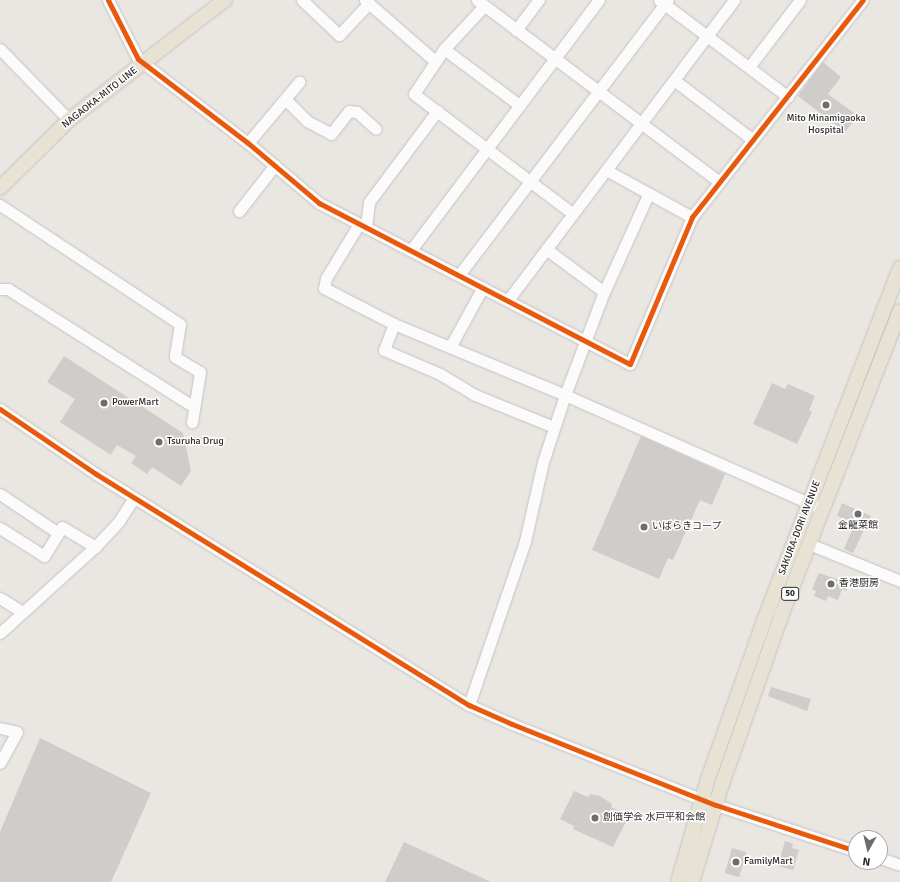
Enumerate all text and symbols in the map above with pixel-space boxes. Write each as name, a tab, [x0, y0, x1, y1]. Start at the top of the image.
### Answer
street label: NAGAOKA-MITO LINE	[60, 65, 140, 131]
marker: Mito Minamigaoka Hospital	[820, 99, 832, 111]
place label: Mito Minamigaoka Hospital	[786, 112, 866, 136]
place label: PowerMart	[112, 397, 159, 409]
marker: PowerMart	[99, 398, 109, 408]
place label: Tsuruha Drug	[167, 436, 224, 448]
marker: Tsuruha Drug	[154, 437, 164, 447]
street label: SAKURA-DORI AVENUE	[776, 479, 824, 577]
marker: 金龍菜館	[853, 509, 863, 519]
place label: 金龍菜館	[838, 520, 878, 532]
place label: いばらきコープ	[652, 521, 722, 533]
marker: いばらきコープ	[639, 522, 649, 532]
place label: 香港厨房	[839, 578, 879, 590]
marker: 香港厨房	[826, 579, 836, 589]
road number: 50	[781, 587, 799, 601]
place label: 創価学会 水戸平和会館	[603, 812, 705, 824]
marker: 創価学会 水戸平和会館	[590, 813, 600, 823]
north arrow	[848, 830, 888, 870]
text: N	[862, 854, 871, 868]
place label: FamilyMart	[744, 856, 793, 868]
marker: FamilyMart	[731, 857, 741, 867]

